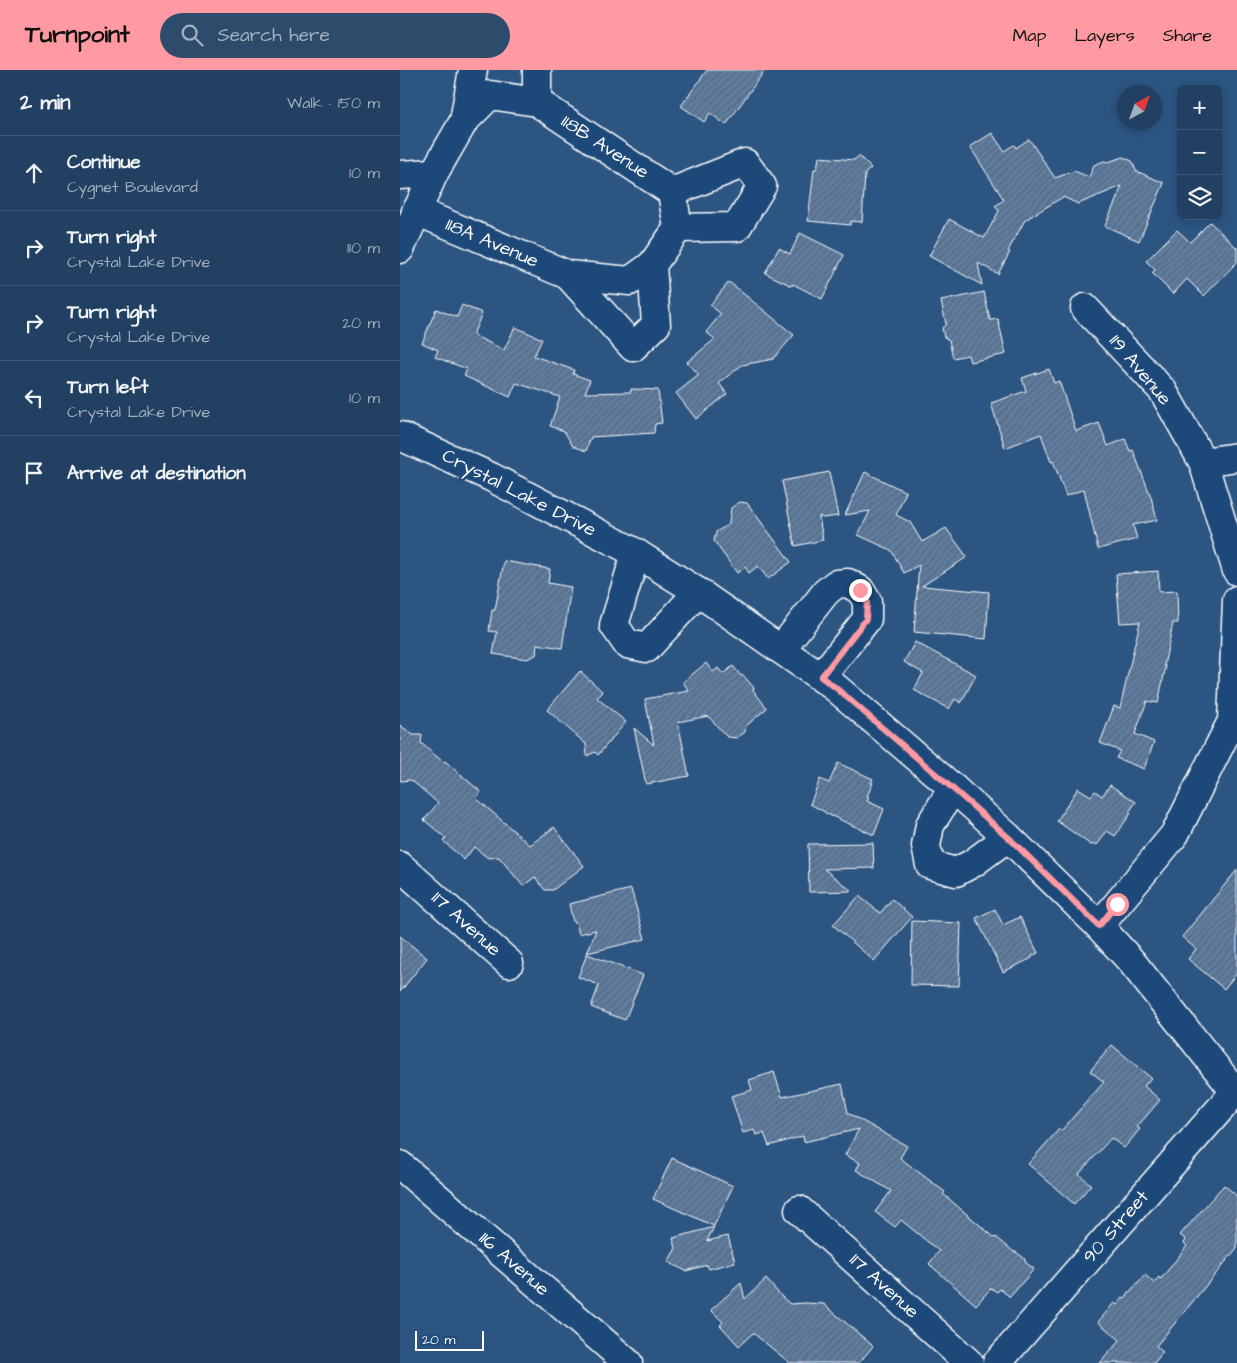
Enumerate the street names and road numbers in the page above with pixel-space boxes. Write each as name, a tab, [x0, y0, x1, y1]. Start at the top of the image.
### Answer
street label: 118B Avenue	[556, 108, 654, 186]
street label: 118A Avenue	[441, 211, 543, 275]
street label: 119 Avenue	[1102, 329, 1178, 411]
street label: Crystal Lake Drive	[437, 442, 601, 545]
street label: 117 Avenue	[425, 885, 507, 963]
street label: 90 Street	[1077, 1184, 1156, 1269]
street label: 116 Avenue	[473, 1226, 555, 1302]
street label: 117 Avenue	[843, 1247, 925, 1325]

